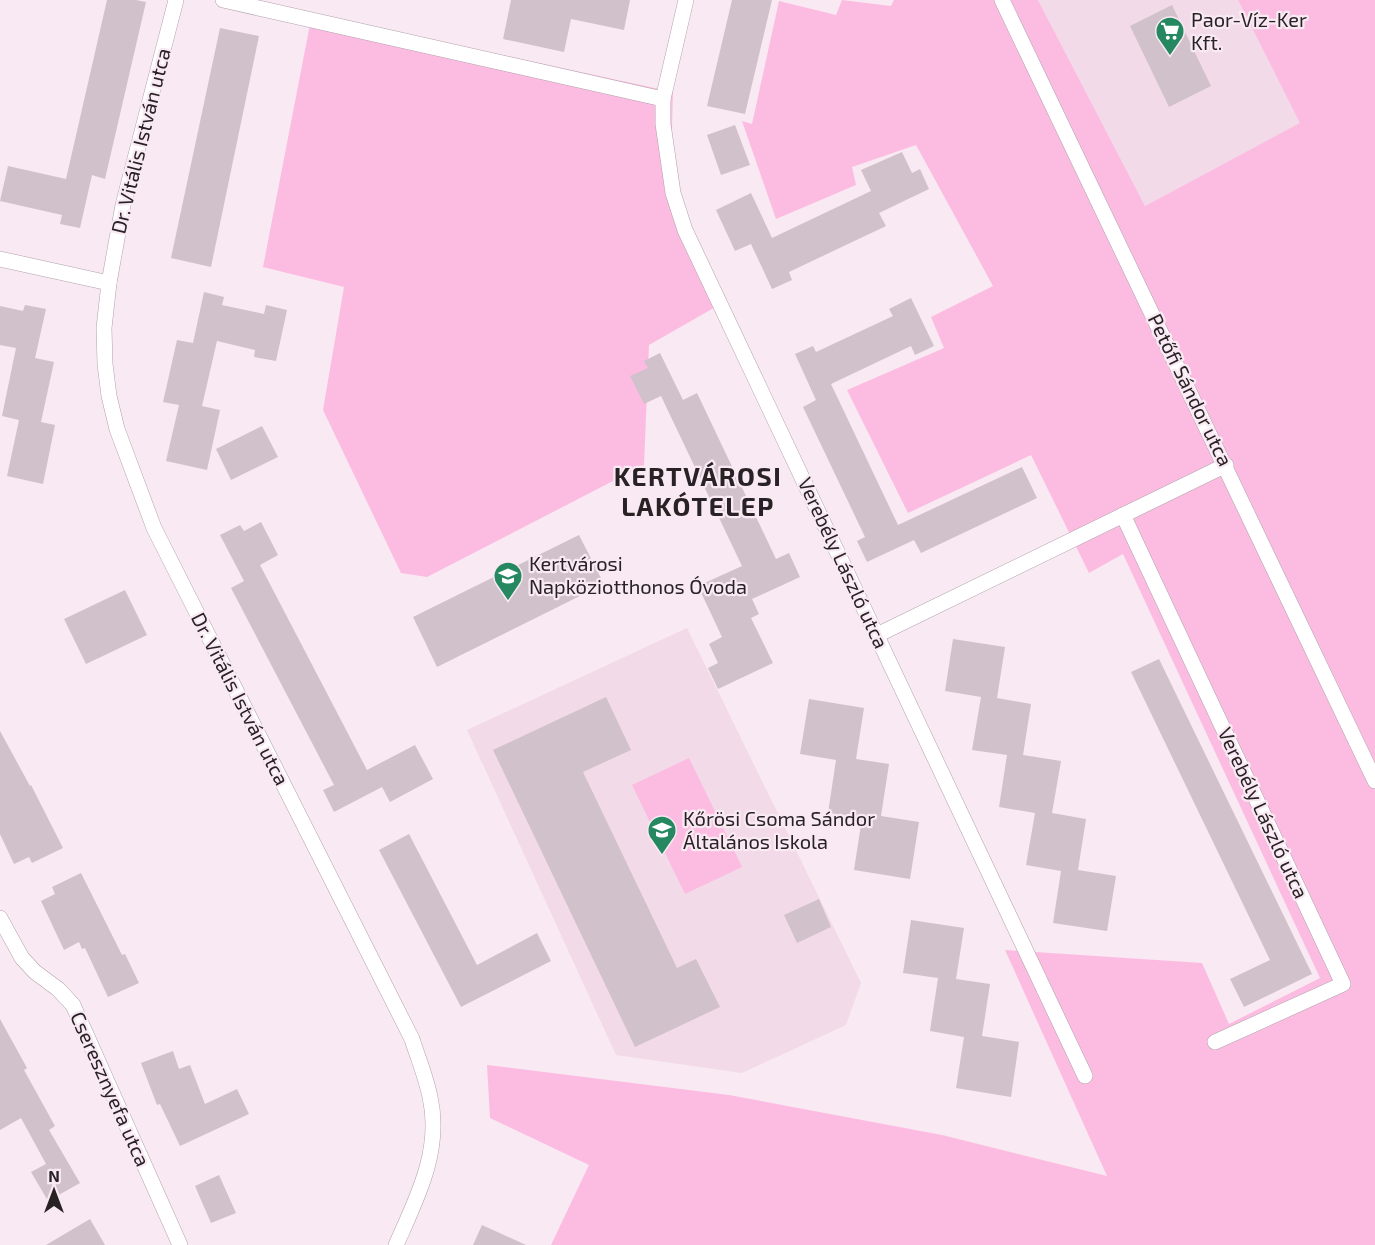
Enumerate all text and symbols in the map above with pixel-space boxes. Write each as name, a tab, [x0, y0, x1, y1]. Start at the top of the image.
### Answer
place label: Paor-Víz-Ker Kft.	[1191, 7, 1307, 54]
supermarket icon: Paor-Víz-Ker Kft.	[1154, 15, 1186, 57]
street label: Dr. Vitális István utca	[105, 45, 175, 236]
street label: Petőfi Sándor utca	[1144, 309, 1238, 470]
district label: KERTVÁROSI LAKÓTELEP	[614, 460, 782, 521]
street label: Verebély László utca	[794, 473, 894, 652]
place label: Kertvárosi Napköziotthonos Óvoda	[529, 551, 747, 598]
school or university icon: Kertvárosi Napköziotthonos Óvoda	[492, 560, 524, 602]
street label: Dr. Vitális István utca	[187, 608, 295, 789]
street label: Verebély László utca	[1214, 723, 1314, 902]
place label: Kőrösi Csoma Sándor Általános Iskola	[683, 806, 875, 853]
school or university icon: Kőrösi Csoma Sándor Általános Iskola	[646, 814, 678, 856]
street label: Cseresznyefa utca	[66, 1008, 156, 1170]
north arrow	[24, 1161, 84, 1221]
text: N	[48, 1166, 60, 1185]

